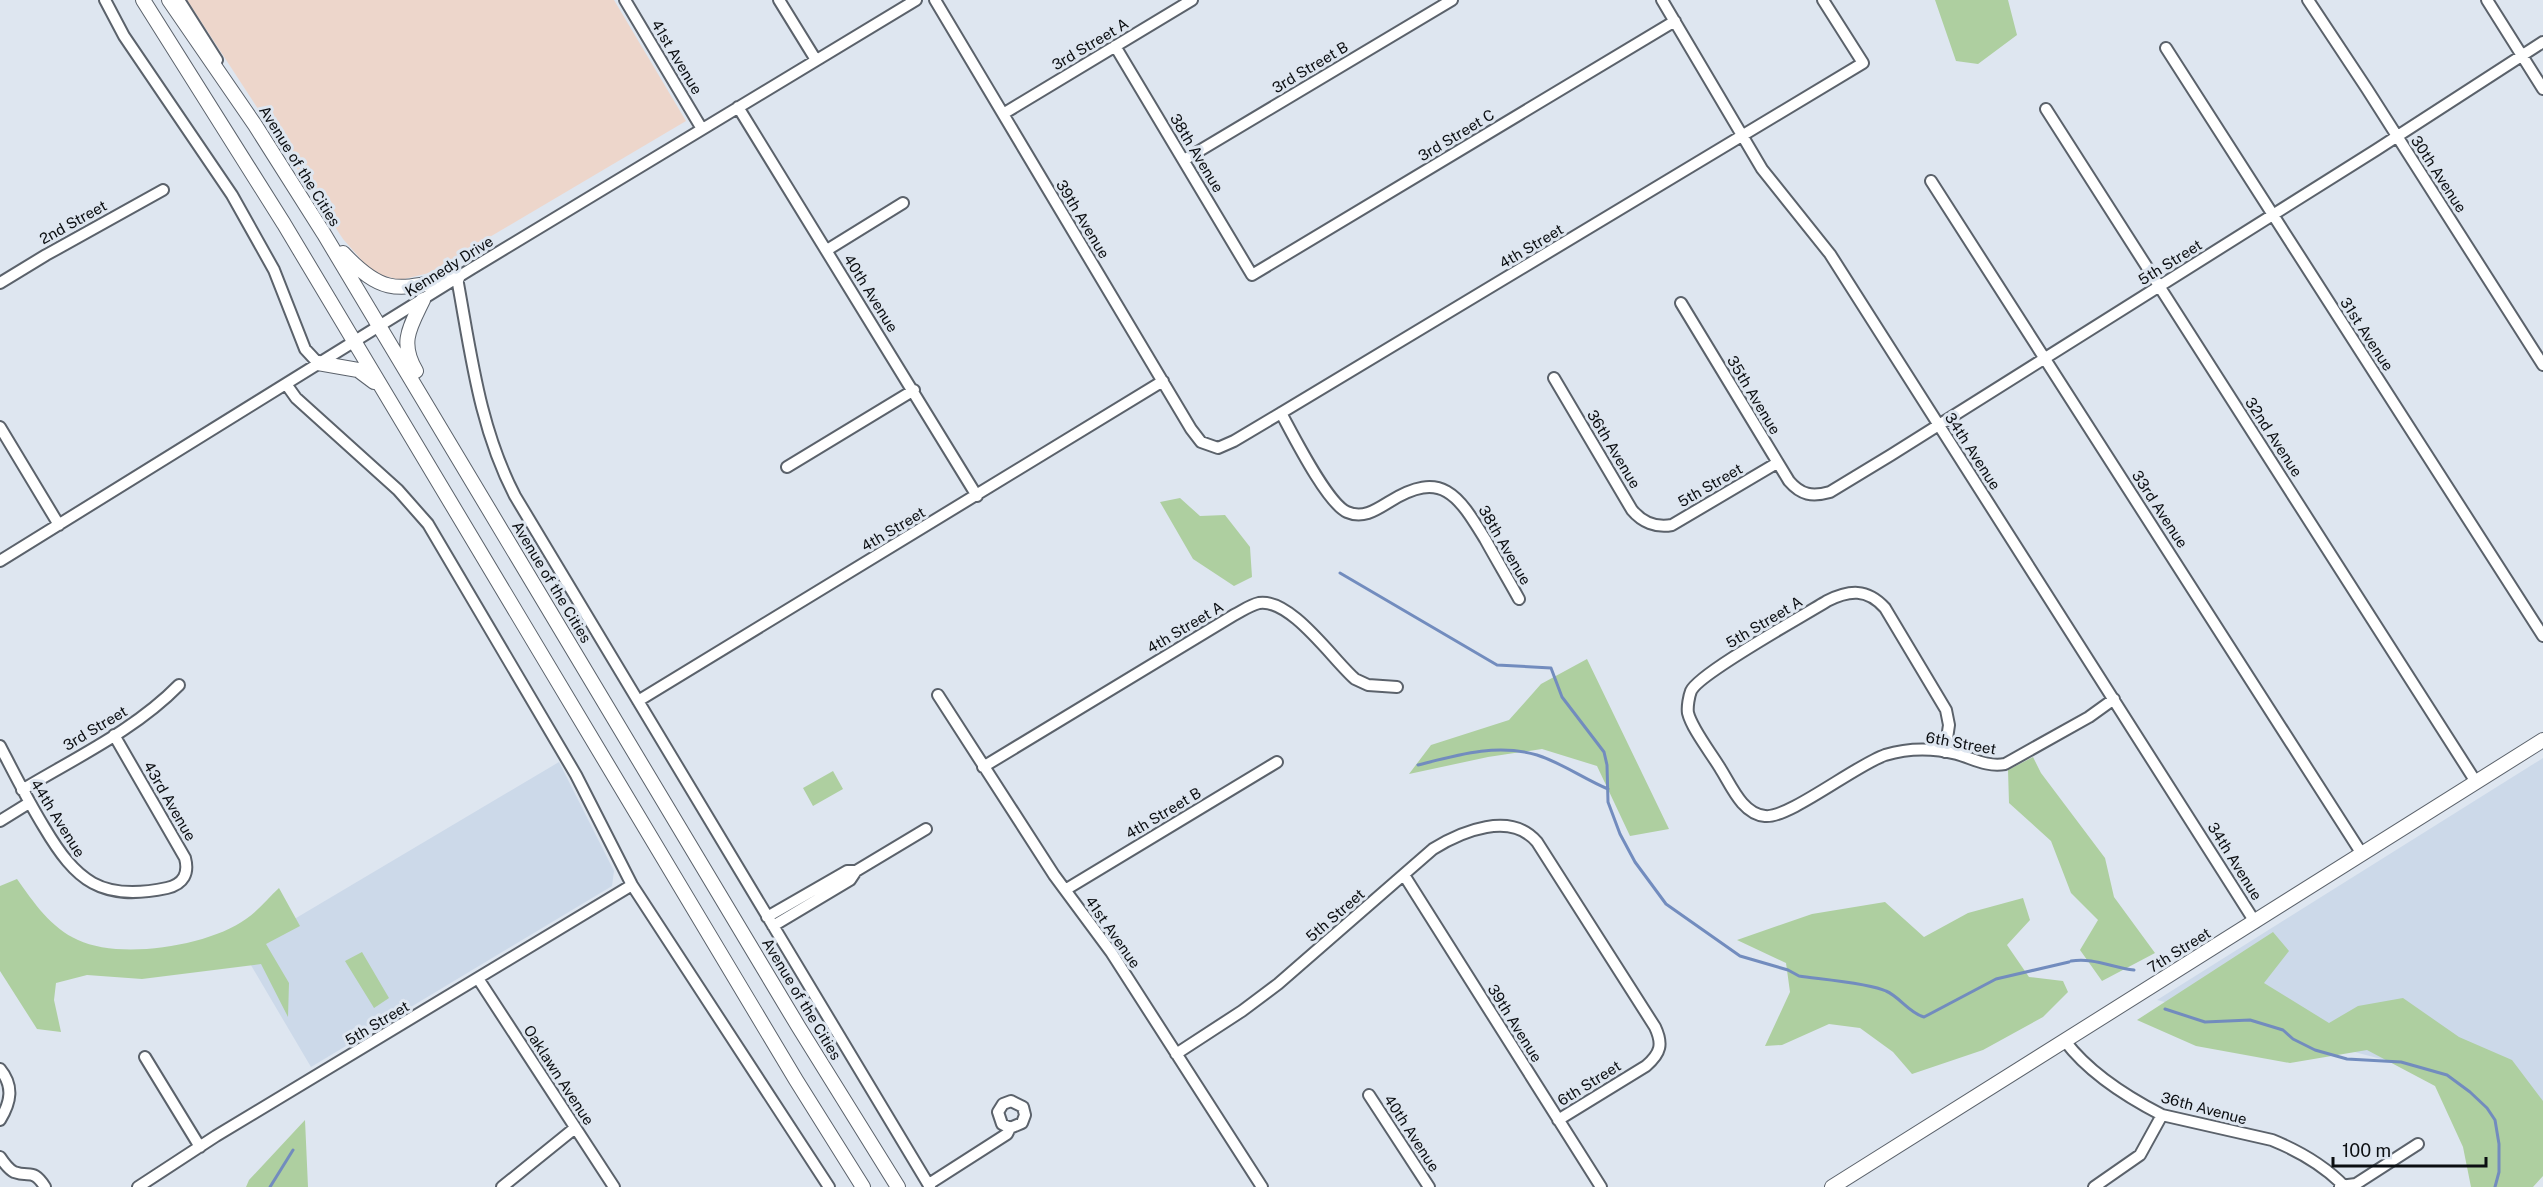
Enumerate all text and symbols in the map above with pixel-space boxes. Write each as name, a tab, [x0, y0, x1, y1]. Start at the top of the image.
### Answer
street label: 3rd Street A	[1049, 14, 1131, 73]
street label: 41st Avenue	[648, 17, 706, 97]
street label: 3rd Street B	[1269, 38, 1351, 96]
street label: Avenue of the Cities	[256, 103, 344, 229]
street label: 3rd Street C	[1415, 106, 1497, 164]
street label: 38th Avenue	[1167, 111, 1227, 195]
street label: 30th Avenue	[2408, 132, 2470, 216]
street label: 39th Avenue	[1053, 177, 1113, 261]
street label: 2nd Street	[37, 197, 110, 247]
street label: 4th Street	[1496, 220, 1566, 272]
street label: Kennedy Drive	[402, 232, 496, 300]
street label: 5th Street	[2135, 236, 2205, 288]
street label: 40th Avenue	[840, 251, 902, 335]
street label: 31st Avenue	[2337, 294, 2397, 374]
street label: 35th Avenue	[1724, 353, 1784, 437]
street label: 32nd Avenue	[2242, 394, 2306, 480]
street label: 36th Avenue	[1584, 407, 1644, 491]
street label: 34th Avenue	[1942, 409, 2004, 493]
street label: 5th Street	[1675, 460, 1745, 510]
street label: 33rd Avenue	[2129, 467, 2191, 551]
street label: 38th Avenue	[1475, 502, 1535, 588]
street label: 4th Street	[858, 503, 928, 555]
street label: Avenue of the Cities	[509, 518, 595, 646]
street label: 5th Street A	[1723, 592, 1805, 651]
street label: 4th Street A	[1144, 597, 1226, 656]
street label: 3rd Street	[60, 702, 130, 754]
street label: 6th Street	[1924, 728, 1998, 758]
street label: 43rd Avenue	[140, 758, 200, 844]
street label: 44th Avenue	[27, 776, 89, 860]
street label: 4th Street B	[1122, 784, 1204, 842]
street label: 34th Avenue	[2204, 819, 2266, 903]
street label: 5th Street	[1302, 885, 1368, 945]
street label: 41st Avenue	[1082, 893, 1144, 971]
street label: 7th Street	[2144, 924, 2214, 976]
street label: Avenue of the Cities	[759, 935, 845, 1063]
street label: 39th Avenue	[1484, 981, 1546, 1065]
street label: 5th Street	[342, 997, 412, 1049]
street label: Oaklawn Avenue	[520, 1022, 598, 1128]
street label: 6th Street	[1554, 1057, 1624, 1109]
street label: 36th Avenue	[2159, 1088, 2249, 1128]
street label: 40th Avenue	[1381, 1091, 1443, 1175]
scale bar	[2333, 1130, 2486, 1168]
text: 100 m	[2342, 1140, 2391, 1161]

